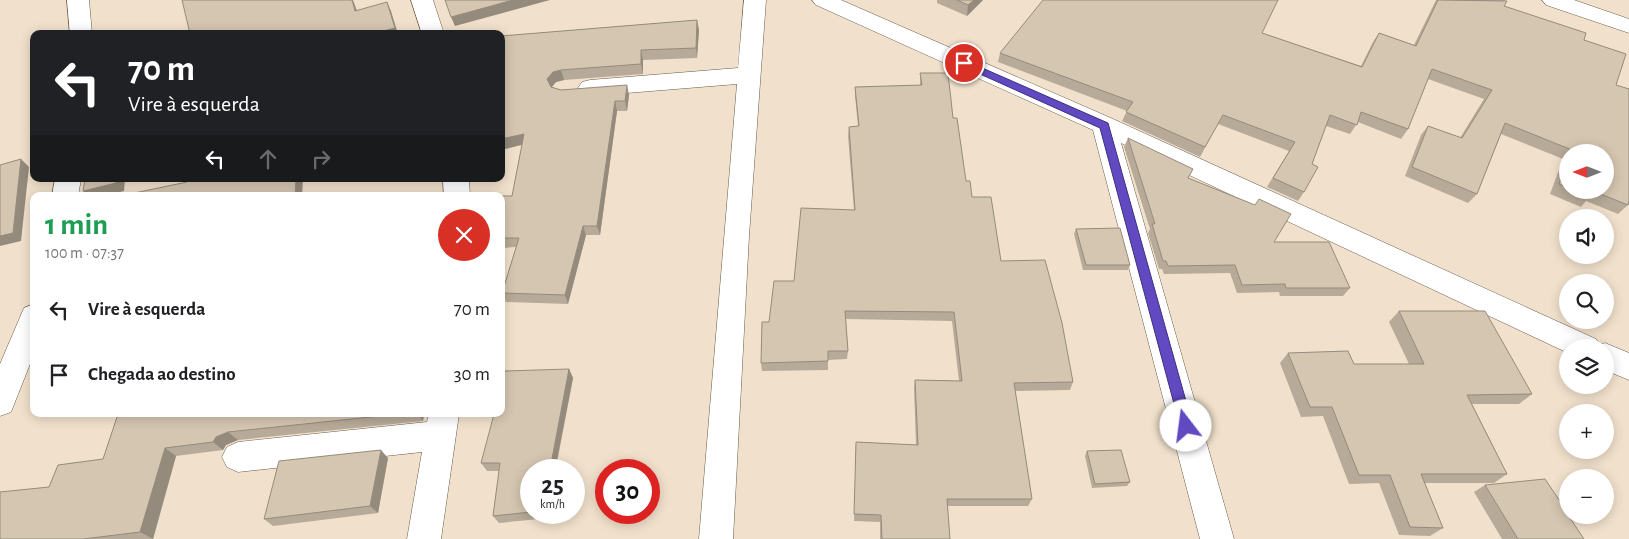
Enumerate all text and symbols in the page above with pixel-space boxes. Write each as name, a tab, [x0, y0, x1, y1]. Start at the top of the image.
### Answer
pin	[943, 42, 985, 84]
icon: arrive	[950, 49, 978, 77]
icon: left	[45, 50, 110, 115]
text: 70 m	[128, 52, 195, 87]
text: Vire à esquerda	[128, 93, 260, 115]
north arrow	[1559, 144, 1614, 199]
map controls	[1559, 144, 1614, 524]
icon: left	[201, 145, 229, 173]
icon: ahead	[254, 145, 282, 173]
icon: right	[307, 145, 335, 173]
button: close	[438, 209, 490, 261]
button: sound	[1559, 209, 1614, 264]
text: 1 min	[45, 210, 108, 240]
text: 100 m · 07:37	[45, 245, 124, 261]
button: search	[1559, 274, 1614, 329]
icon: left	[45, 296, 73, 324]
text: Vire à esquerda	[88, 300, 205, 319]
text: 70 m	[454, 300, 490, 319]
button: layers	[1559, 339, 1614, 394]
icon: arrive	[45, 361, 73, 389]
text: Chegada ao destino	[88, 365, 236, 384]
text: 30 m	[454, 365, 490, 384]
position arrow	[1159, 399, 1211, 451]
button: +	[1559, 404, 1614, 459]
speed limit sign: 30	[595, 459, 660, 524]
button: −	[1559, 469, 1614, 524]
text: 25	[541, 473, 564, 498]
text: km/h	[540, 498, 565, 510]

